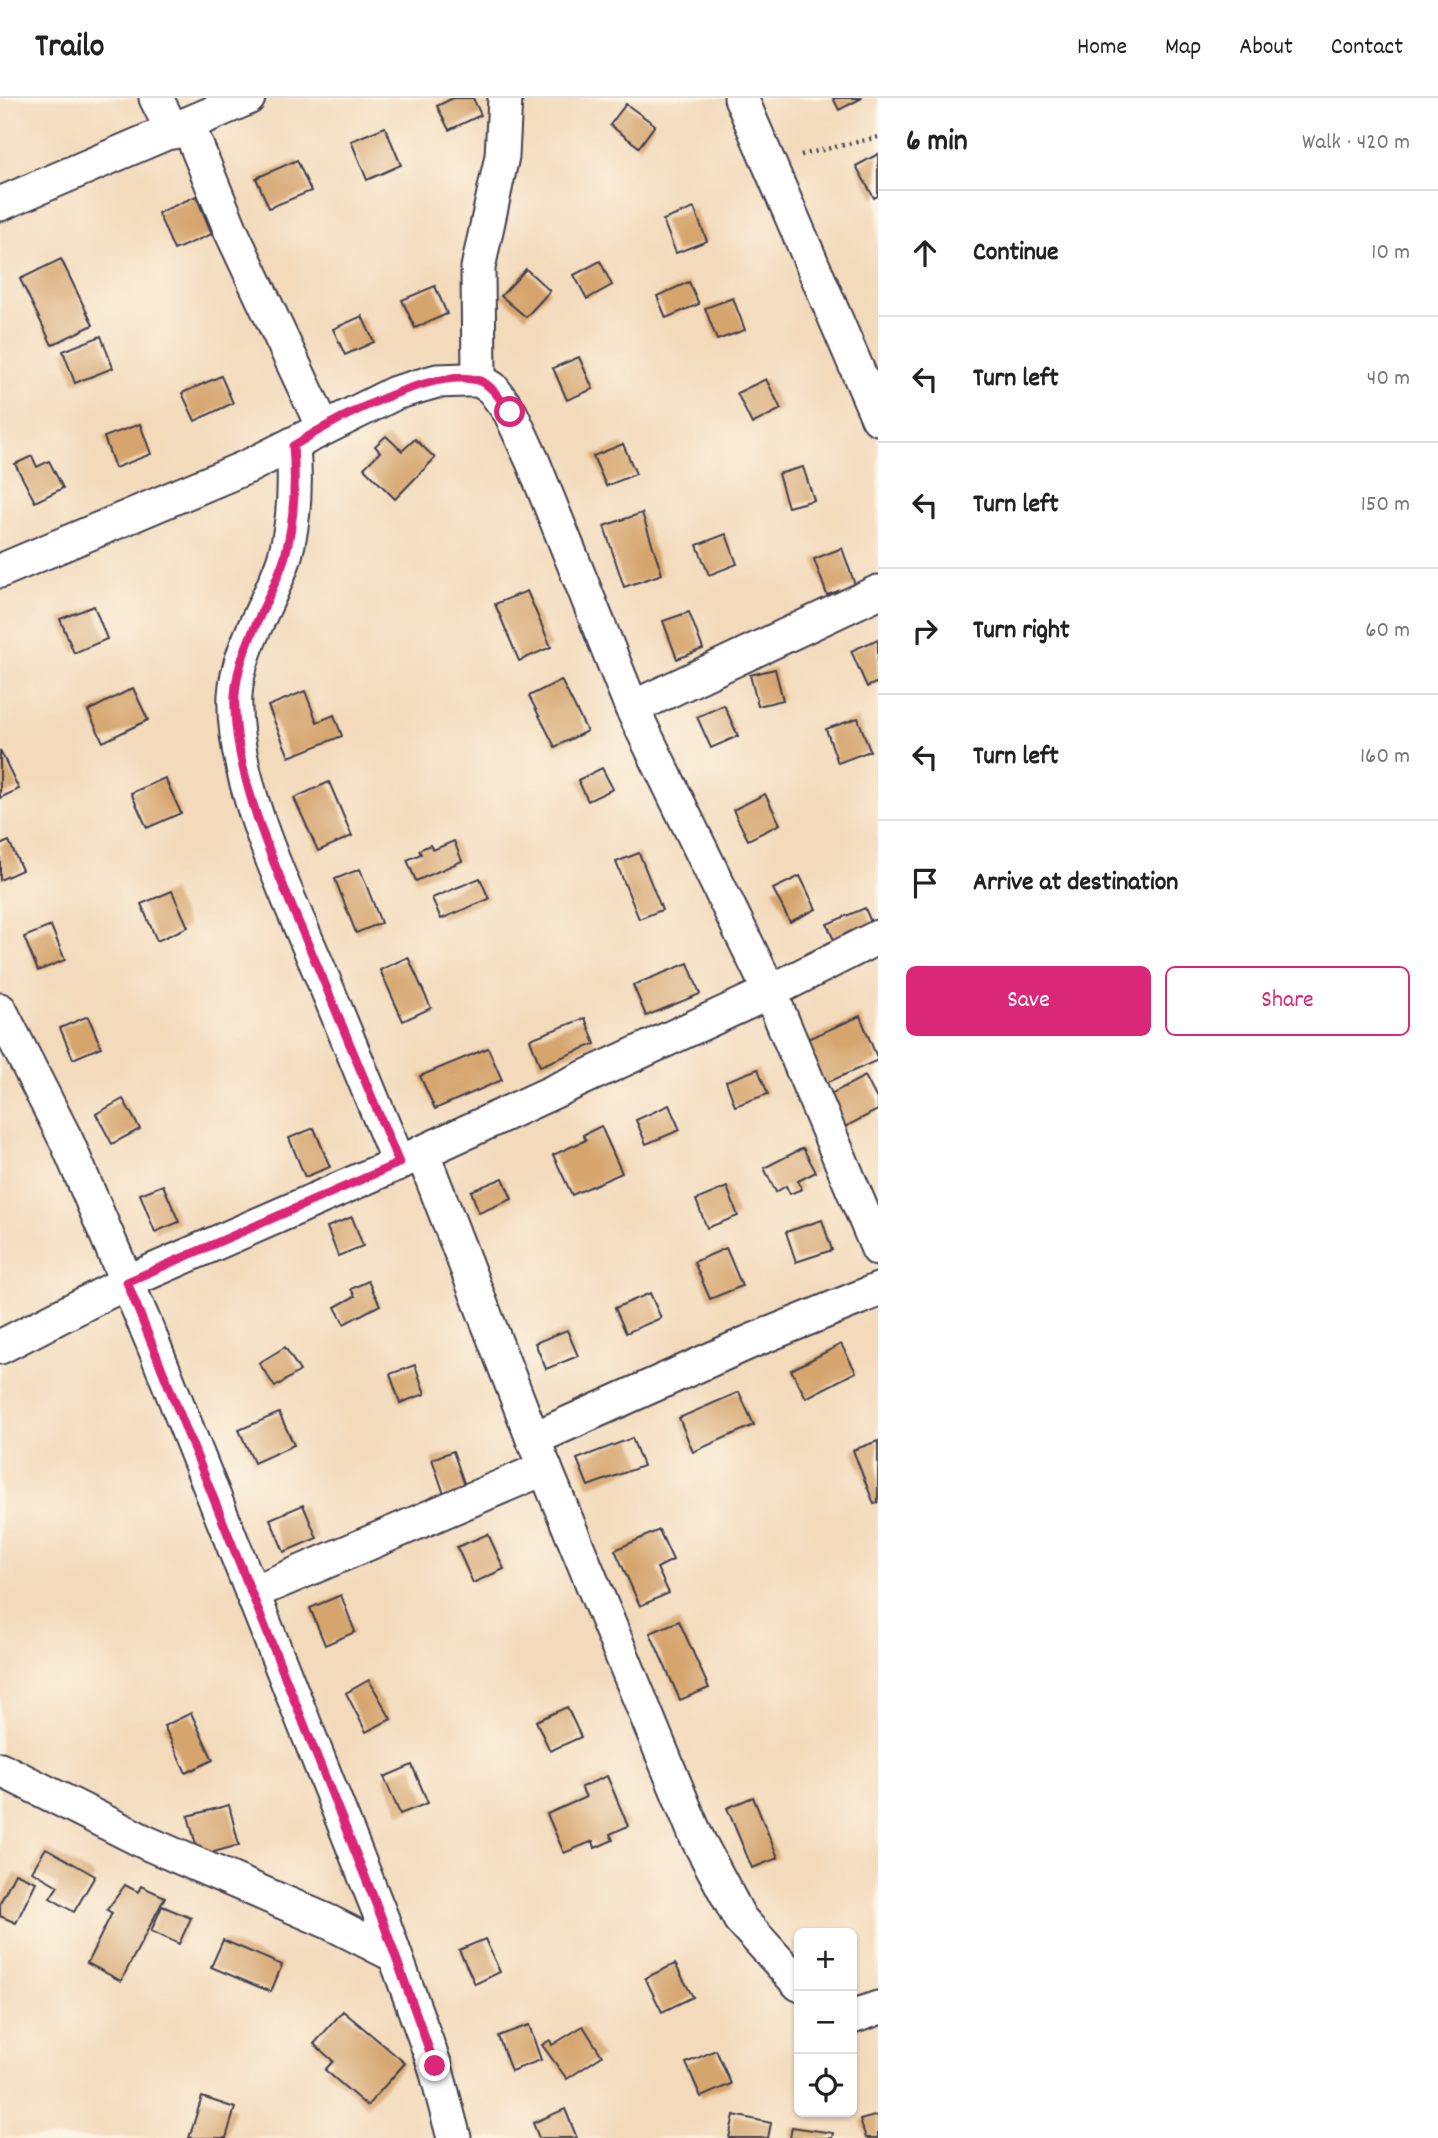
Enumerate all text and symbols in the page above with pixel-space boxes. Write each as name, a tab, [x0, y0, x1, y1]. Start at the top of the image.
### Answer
text: Trailo	[35, 25, 105, 72]
text: Home	[1077, 31, 1127, 65]
text: Map	[1165, 31, 1201, 65]
text: About	[1239, 31, 1293, 65]
text: Contact	[1331, 31, 1403, 65]
text: 6 min	[906, 122, 968, 165]
text: Walk · 420 m	[1302, 127, 1410, 160]
icon: ahead	[906, 234, 944, 272]
text: Continue	[973, 235, 1058, 272]
text: 10 m	[1371, 237, 1410, 270]
icon: left	[906, 360, 944, 398]
text: Turn left	[973, 361, 1059, 398]
text: 40 m	[1367, 363, 1410, 396]
route start	[494, 396, 525, 427]
icon: left	[906, 486, 944, 524]
text: Turn left	[973, 487, 1059, 524]
text: 150 m	[1361, 489, 1410, 522]
icon: right	[906, 612, 944, 650]
text: Turn right	[973, 613, 1070, 650]
text: 60 m	[1365, 615, 1410, 648]
icon: left	[906, 738, 944, 776]
text: Turn left	[973, 739, 1059, 776]
text: 160 m	[1360, 741, 1410, 774]
icon: arrive	[906, 864, 944, 902]
text: Arrive at destination	[973, 865, 1178, 902]
button: Save	[906, 966, 1151, 1036]
button: Share	[1165, 966, 1410, 1036]
map controls	[794, 1928, 857, 2117]
button: +	[794, 1928, 857, 1991]
button: −	[794, 1991, 857, 2054]
route end	[419, 2050, 450, 2081]
button: locate	[794, 2054, 857, 2117]

